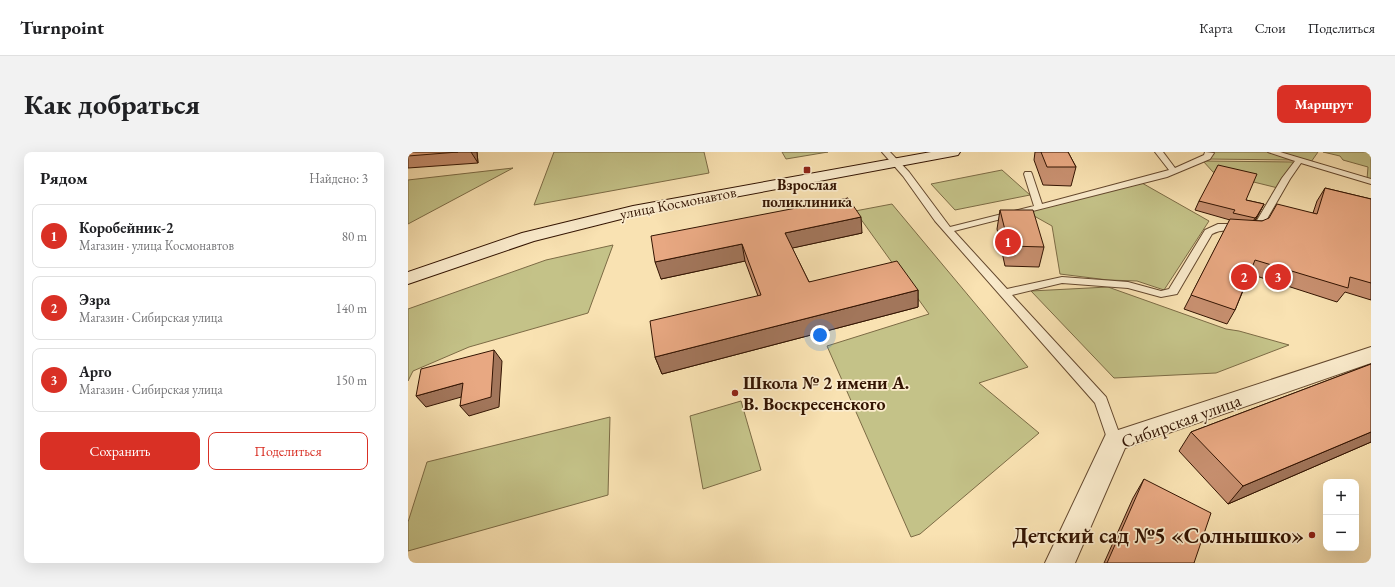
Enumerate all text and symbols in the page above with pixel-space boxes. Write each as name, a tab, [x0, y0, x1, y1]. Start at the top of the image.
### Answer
text: Turnpoint	[20, 15, 104, 40]
text: Карта	[1199, 19, 1233, 37]
text: Слои	[1255, 19, 1286, 37]
text: Поделиться	[1308, 19, 1375, 37]
button: Маршрут	[1277, 85, 1371, 123]
text: Как добраться	[24, 86, 200, 122]
marker: Взрослая поликлиника	[802, 165, 812, 175]
text: Рядом	[40, 167, 88, 189]
text: Найдено: 3	[309, 170, 368, 187]
place label: Взрослая поликлиника	[762, 175, 853, 211]
street label: улица Космонавтов	[618, 182, 738, 223]
text: Коробейник-2	[79, 218, 174, 237]
pin: 1	[995, 227, 1021, 257]
text: 1	[51, 228, 57, 245]
text: 80 m	[342, 228, 367, 245]
text: Магазин · улица Космонавтов	[79, 237, 234, 254]
pin: 2	[1231, 262, 1257, 292]
pin: 3	[1265, 262, 1291, 292]
text: Эзра	[79, 290, 110, 309]
text: 2	[51, 300, 57, 317]
text: 140 m	[336, 300, 367, 317]
text: Магазин · Сибирская улица	[79, 309, 223, 326]
your location	[810, 325, 830, 345]
text: Арго	[79, 362, 112, 381]
place label: Школа № 2 имени А. В. Воскресенского	[743, 371, 909, 415]
text: 3	[51, 372, 57, 389]
text: 150 m	[336, 372, 367, 389]
text: Магазин · Сибирская улица	[79, 381, 223, 398]
marker: Школа № 2 имени А. В. Воскресенского	[730, 388, 740, 398]
street label: Сибирская улица	[1118, 388, 1245, 453]
button: Сохранить	[40, 432, 200, 470]
button: Поделиться	[208, 432, 368, 470]
map controls	[1323, 479, 1359, 551]
button: +	[1323, 479, 1359, 515]
button: −	[1323, 515, 1359, 551]
place label: Детский сад №5 «Солнышко»	[1012, 521, 1304, 550]
marker: Детский сад №5 «Солнышко»	[1307, 530, 1317, 540]

